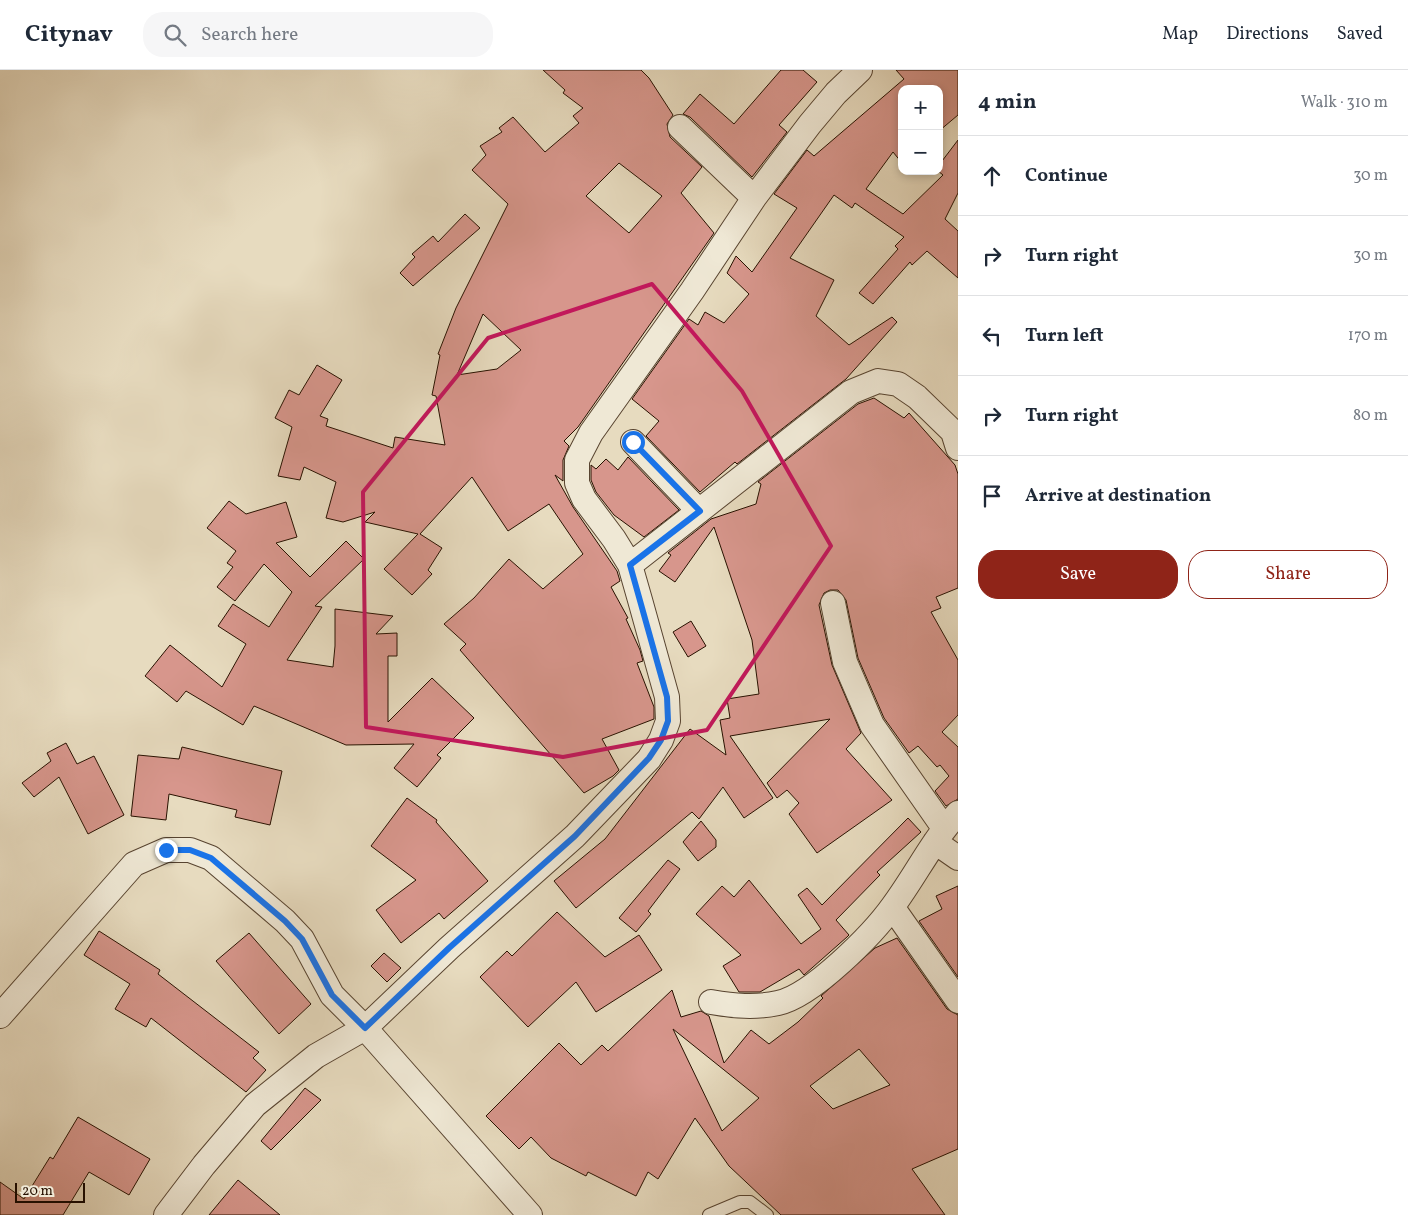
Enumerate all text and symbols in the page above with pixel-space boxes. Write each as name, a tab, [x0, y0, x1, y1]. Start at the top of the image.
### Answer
search box	[143, 12, 493, 57]
text: Citynav	[25, 18, 113, 52]
icon: search	[161, 21, 189, 49]
text: Search here	[201, 22, 298, 48]
text: Map	[1162, 22, 1198, 47]
text: Directions	[1226, 22, 1309, 47]
text: Saved	[1337, 22, 1383, 47]
map controls	[898, 85, 943, 175]
button: +	[898, 85, 943, 130]
text: 4 min	[978, 88, 1037, 117]
text: Walk · 310 m	[1301, 92, 1388, 114]
button: −	[898, 130, 943, 175]
icon: ahead	[978, 162, 1006, 190]
text: Continue	[1025, 163, 1108, 189]
text: 30 m	[1353, 165, 1388, 187]
icon: right	[978, 242, 1006, 270]
text: Turn right	[1025, 243, 1118, 269]
text: 30 m	[1353, 245, 1388, 267]
icon: left	[978, 322, 1006, 350]
text: Turn left	[1025, 323, 1104, 349]
text: 170 m	[1348, 325, 1388, 347]
icon: right	[978, 402, 1006, 430]
text: Turn right	[1025, 403, 1118, 429]
text: 80 m	[1353, 405, 1388, 427]
route start	[622, 431, 645, 454]
icon: arrive	[978, 482, 1006, 510]
text: Arrive at destination	[1025, 483, 1211, 509]
button: Save	[978, 550, 1178, 599]
button: Share	[1188, 550, 1388, 599]
route end	[155, 839, 178, 862]
scale bar	[15, 1180, 85, 1203]
text: 20 m	[22, 1182, 53, 1201]

